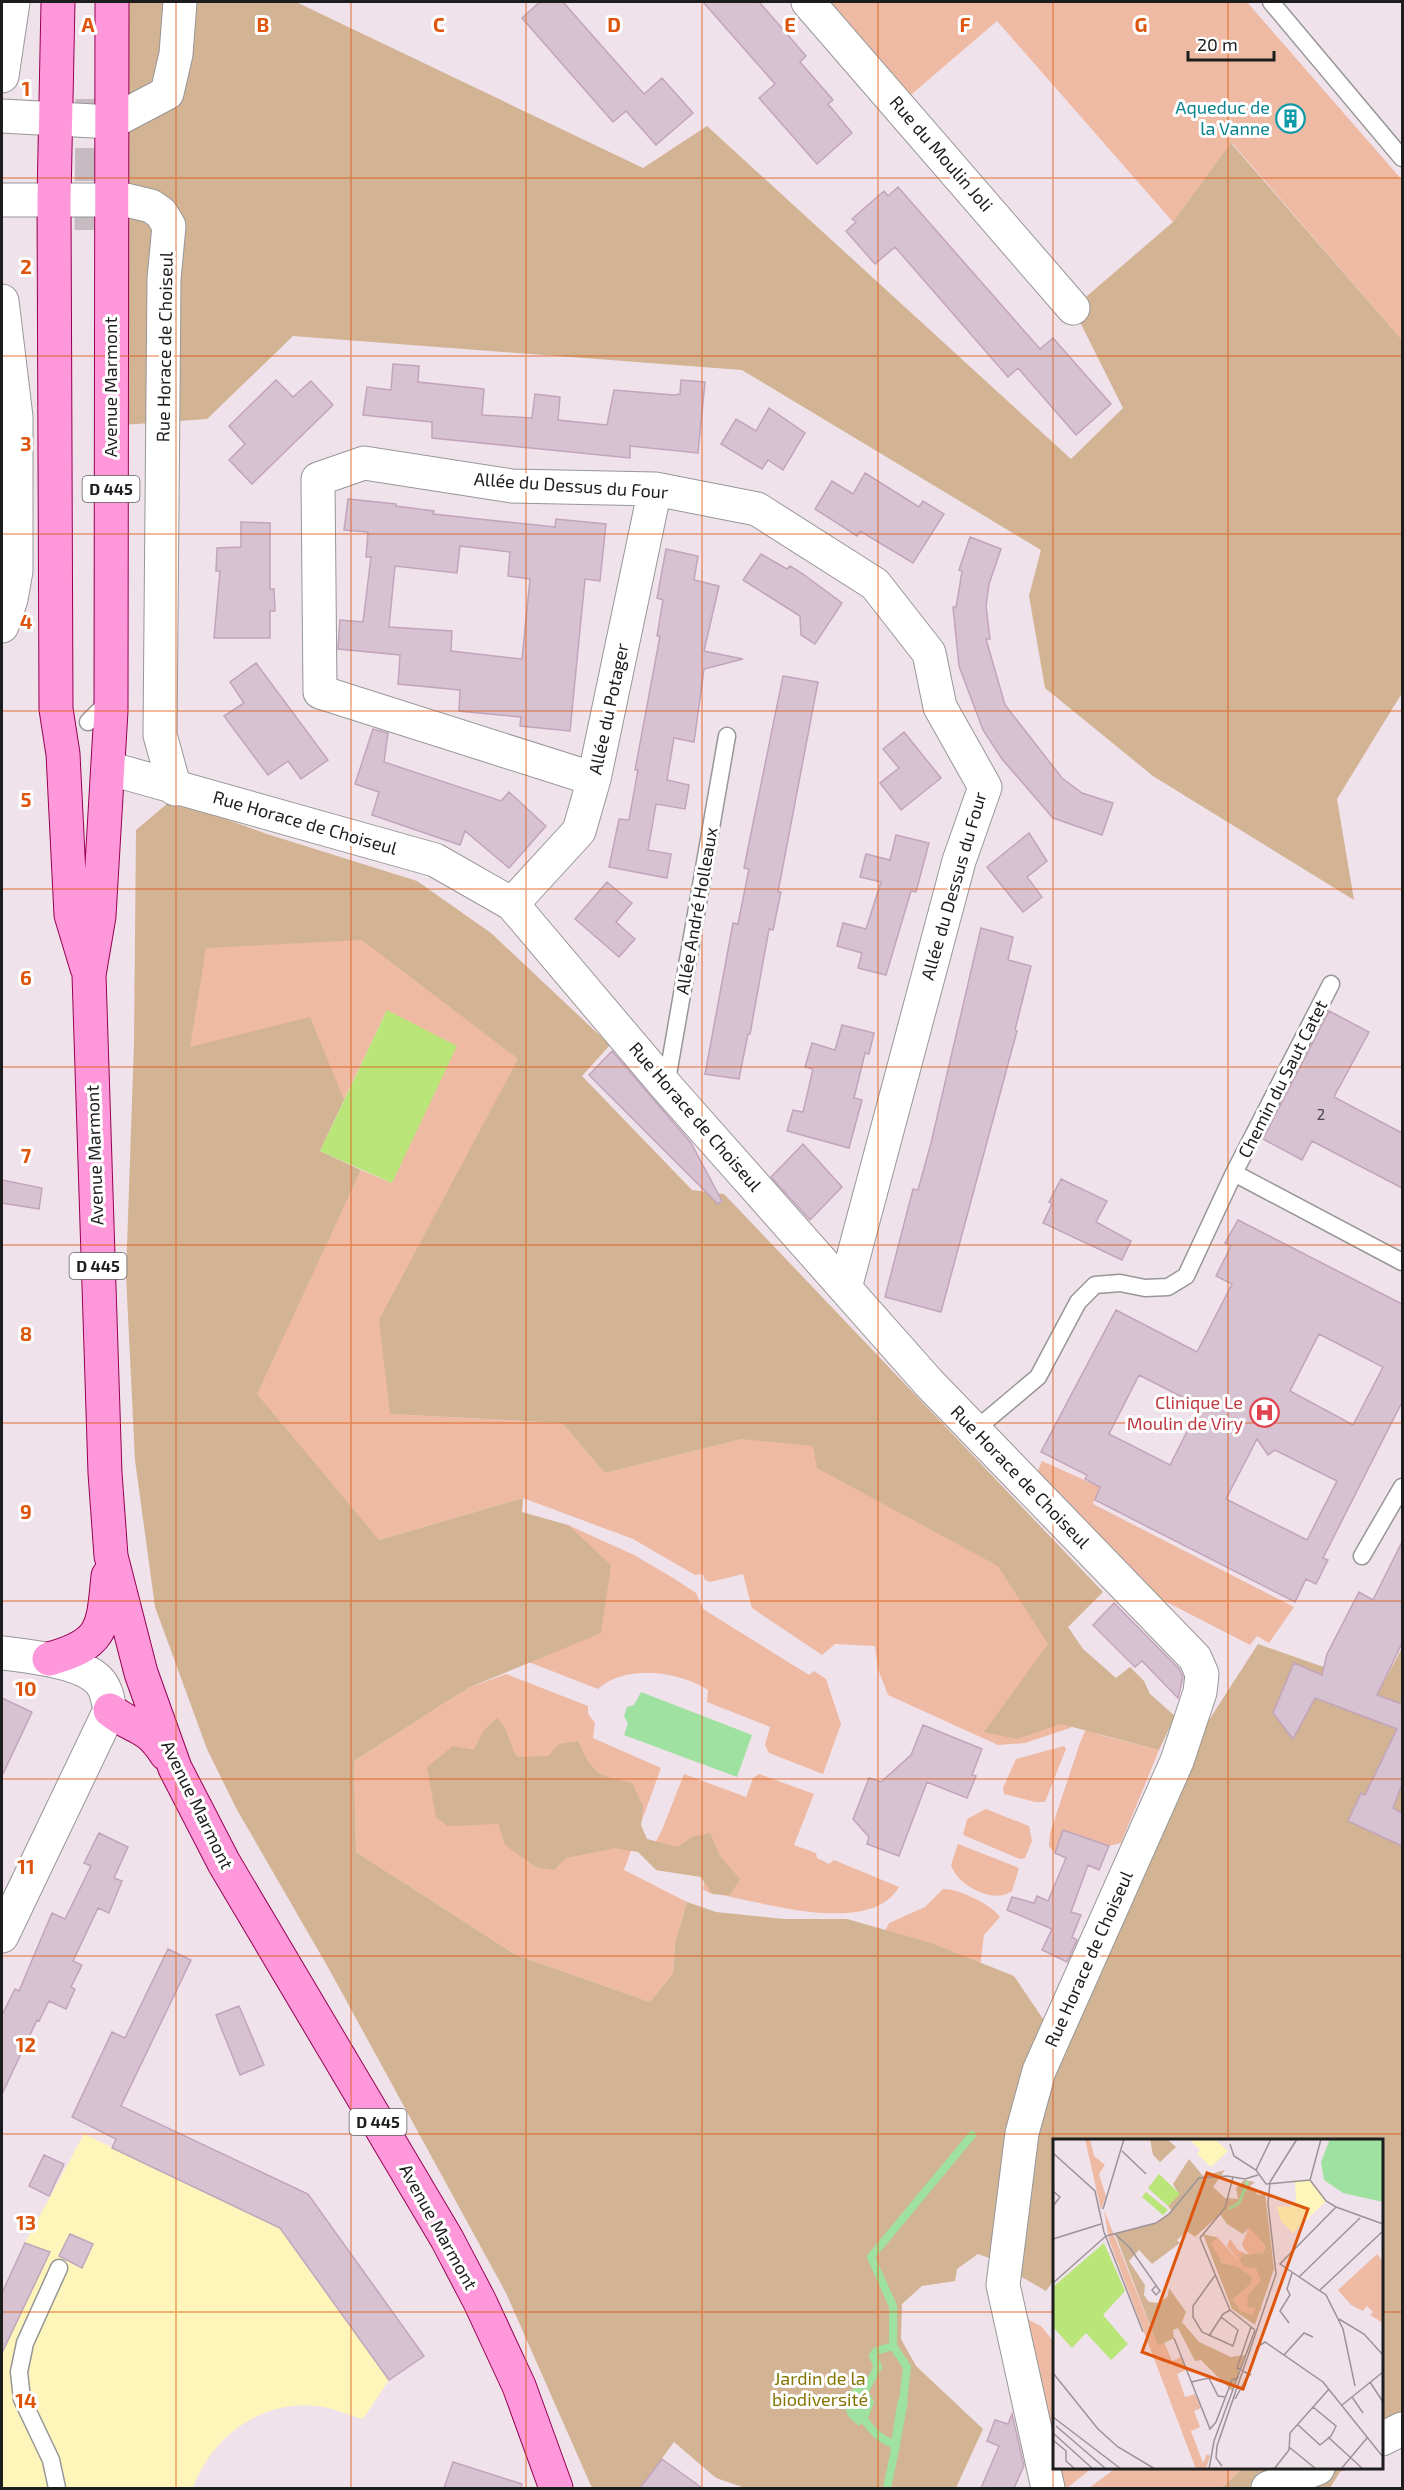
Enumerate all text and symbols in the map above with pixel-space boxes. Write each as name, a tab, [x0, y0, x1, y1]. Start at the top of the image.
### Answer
text: A	[81, 12, 95, 36]
text: B	[257, 12, 269, 36]
text: C	[433, 12, 445, 36]
text: D	[607, 12, 621, 36]
text: E	[784, 12, 796, 36]
text: F	[959, 12, 971, 36]
text: G	[1135, 12, 1147, 36]
scale bar	[1188, 24, 1274, 62]
text: 20 m	[1197, 33, 1238, 55]
text: 1	[22, 76, 30, 100]
street label: Rue du Moulin Joli	[886, 91, 998, 216]
place label: Aqueduc de la Vanne	[1175, 96, 1270, 139]
building icon: Aqueduc de la Vanne	[1275, 102, 1307, 134]
street label: Rue Horace de Choiseul	[151, 251, 177, 442]
text: 2	[20, 254, 32, 278]
street label: Avenue Marmont	[99, 317, 121, 457]
text: 3	[20, 431, 32, 455]
street label: Allée du Dessus du Four	[473, 467, 669, 503]
road number: D 445	[82, 476, 140, 502]
text: 4	[20, 609, 33, 633]
street label: Allée du Potager	[583, 641, 633, 777]
street label: Rue Horace de Choiseul	[211, 785, 401, 859]
text: 5	[20, 787, 32, 811]
street label: Allée du Dessus du Four	[916, 789, 990, 982]
street label: Allée André Holleaux	[670, 825, 722, 996]
text: 6	[20, 965, 32, 989]
street label: Chemin du Saut Catet	[1233, 996, 1332, 1161]
street label: Rue Horace de Choiseul	[625, 1037, 767, 1196]
street label: Avenue Marmont	[81, 1084, 107, 1226]
house number: 2	[1317, 1105, 1325, 1123]
text: 7	[21, 1143, 32, 1167]
road number: D 445	[70, 1253, 126, 1279]
text: 8	[20, 1321, 32, 1345]
place label: Clinique Le Moulin de Viry	[1127, 1391, 1243, 1434]
hospital icon: Clinique Le Moulin de Viry	[1248, 1397, 1280, 1429]
street label: Rue Horace de Choiseul	[947, 1400, 1095, 1553]
text: 9	[20, 1499, 32, 1523]
text: 10	[15, 1676, 37, 1700]
street label: Avenue Marmont	[157, 1737, 239, 1873]
text: 11	[17, 1854, 35, 1878]
street label: Rue Horace de Choiseul	[1039, 1866, 1137, 2050]
text: 12	[16, 2032, 36, 2056]
road number: D 445	[350, 2109, 406, 2135]
inset map	[1053, 2139, 1383, 2469]
street label: Avenue Marmont	[395, 2160, 483, 2293]
text: 13	[16, 2210, 36, 2234]
park label: Jardin de la biodiversité	[772, 2367, 868, 2410]
text: 14	[15, 2388, 37, 2412]

